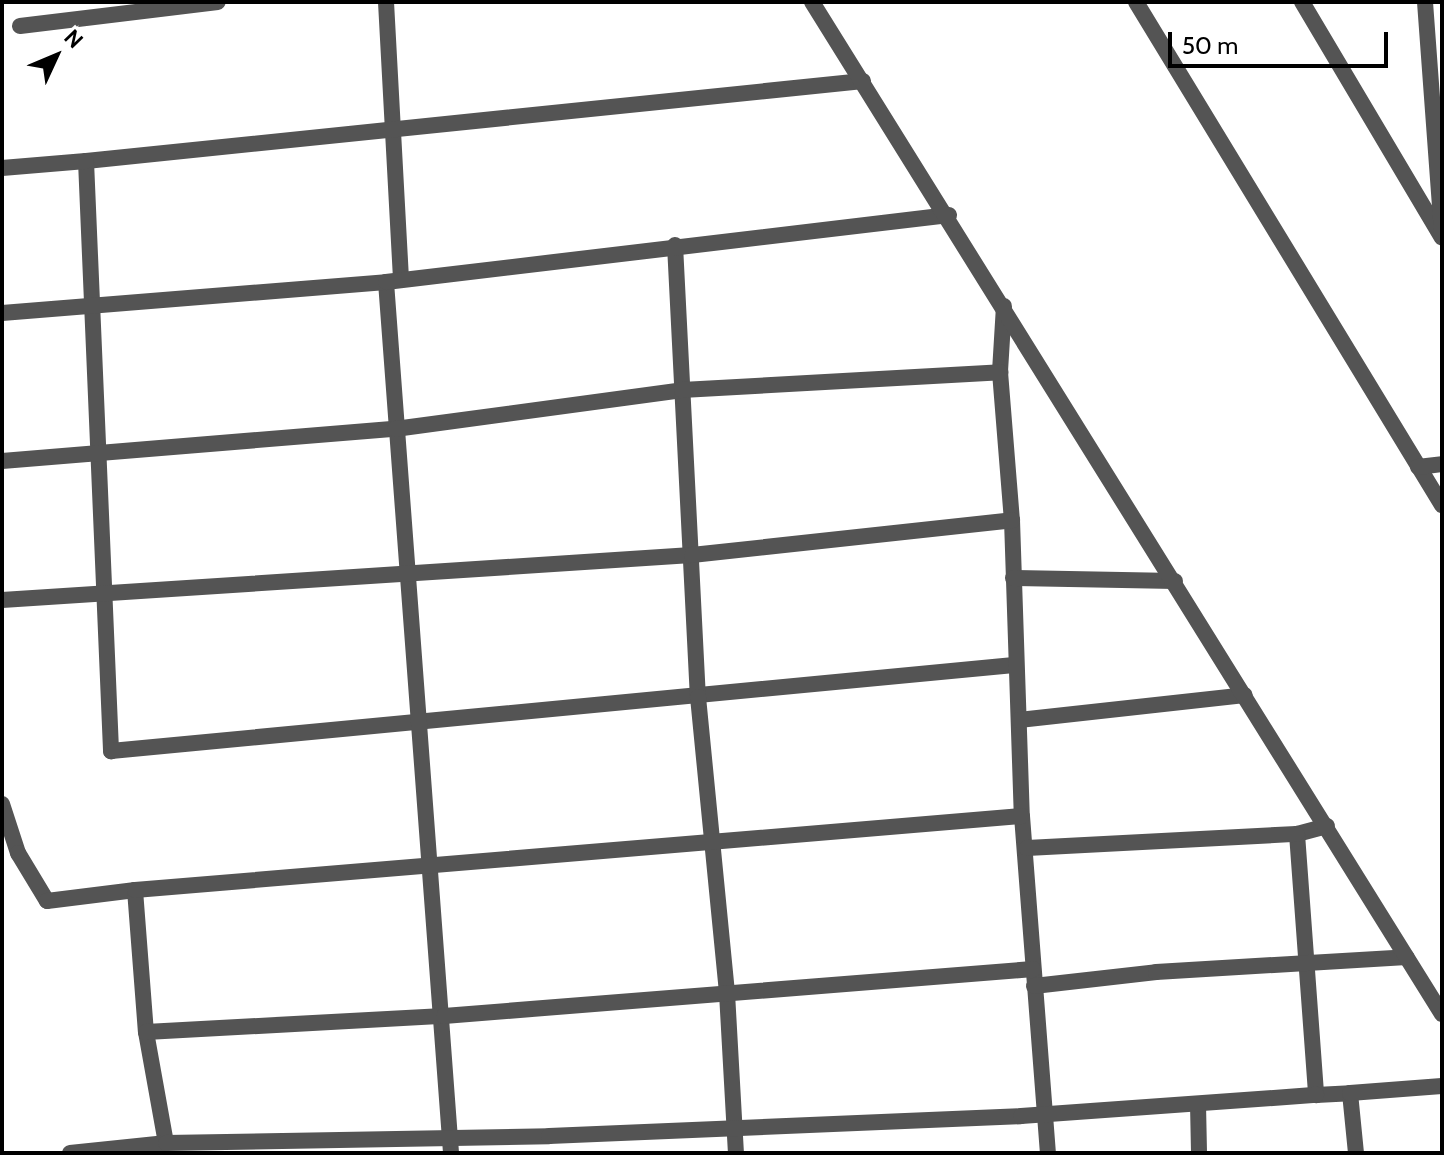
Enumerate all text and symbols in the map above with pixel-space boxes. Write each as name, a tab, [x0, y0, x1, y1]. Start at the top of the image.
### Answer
north arrow	[16, 16, 96, 96]
scale bar	[1172, 16, 1392, 66]
text: N	[59, 24, 89, 54]
text: 50 m	[1182, 31, 1238, 60]

